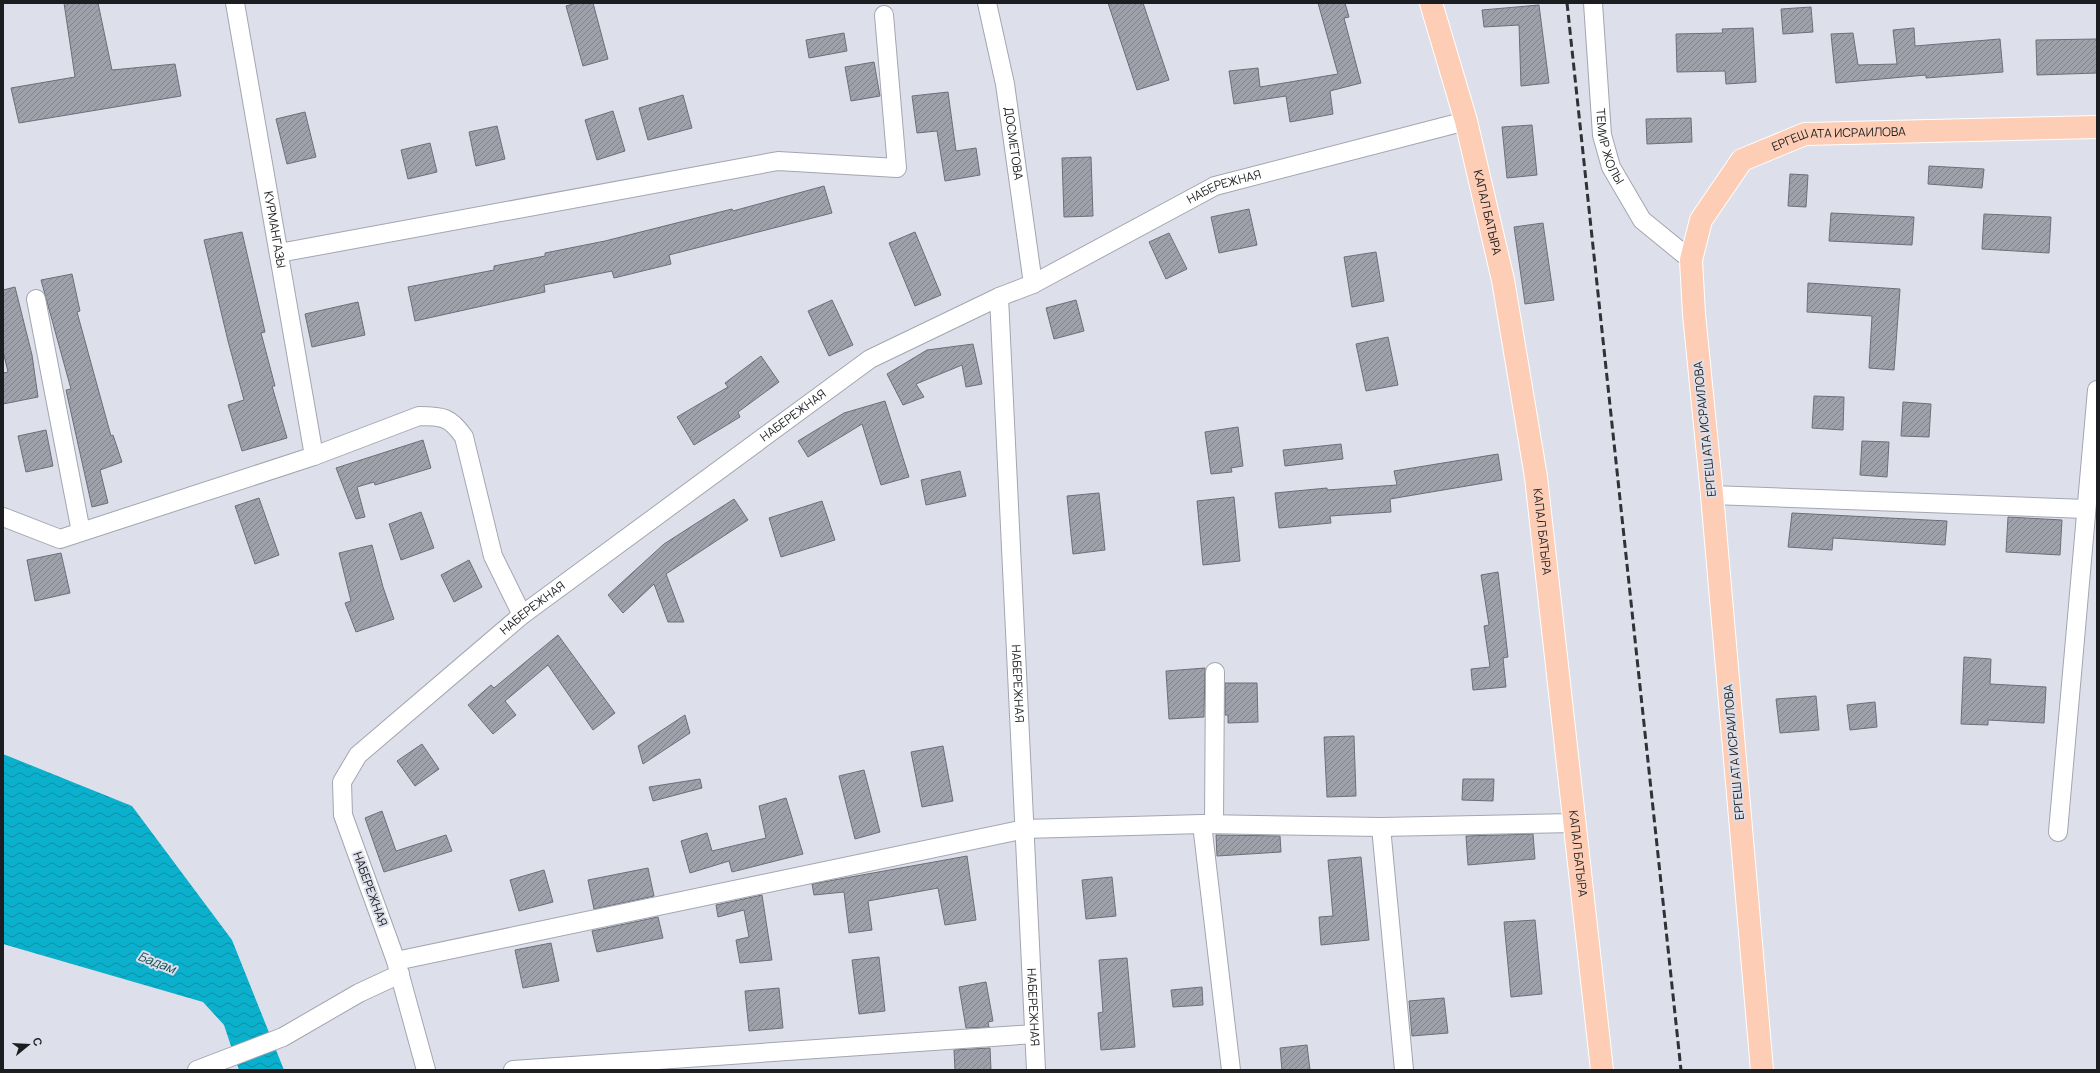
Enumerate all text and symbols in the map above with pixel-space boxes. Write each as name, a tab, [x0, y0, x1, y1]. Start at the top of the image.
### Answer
street label: ДОСМЕТОВА	[1000, 106, 1027, 182]
street label: ТЕМИР ЖОЛЫ	[1592, 108, 1628, 187]
street label: ЕРГЕШ АТА ИСРАИЛОВА	[1769, 123, 1906, 155]
street label: НАБЕРЕЖНАЯ	[1184, 165, 1263, 208]
street label: КАПАЛ БАТЫРА	[1470, 168, 1506, 257]
street label: КУРМАНГАЗЫ	[260, 190, 290, 269]
street label: ЕРГЕШ АТА ИСРАИЛОВА	[1689, 360, 1720, 498]
street label: НАБЕРЕЖНАЯ	[756, 385, 829, 445]
street label: КАПАЛ БАТЫРА	[1529, 487, 1556, 576]
street label: НАБЕРЕЖНАЯ	[496, 577, 568, 638]
street label: НАБЕРЕЖНАЯ	[1008, 644, 1028, 723]
street label: ЕРГЕШ АТА ИСРАИЛОВА	[1719, 683, 1748, 821]
street label: КАПАЛ БАТЫРА	[1565, 809, 1592, 898]
street label: НАБЕРЕЖНАЯ	[349, 849, 392, 928]
water label: Бадам	[136, 947, 179, 978]
street label: НАБЕРЕЖНАЯ	[1023, 968, 1044, 1047]
north arrow	[8, 1025, 48, 1065]
text: С	[30, 1036, 46, 1048]

